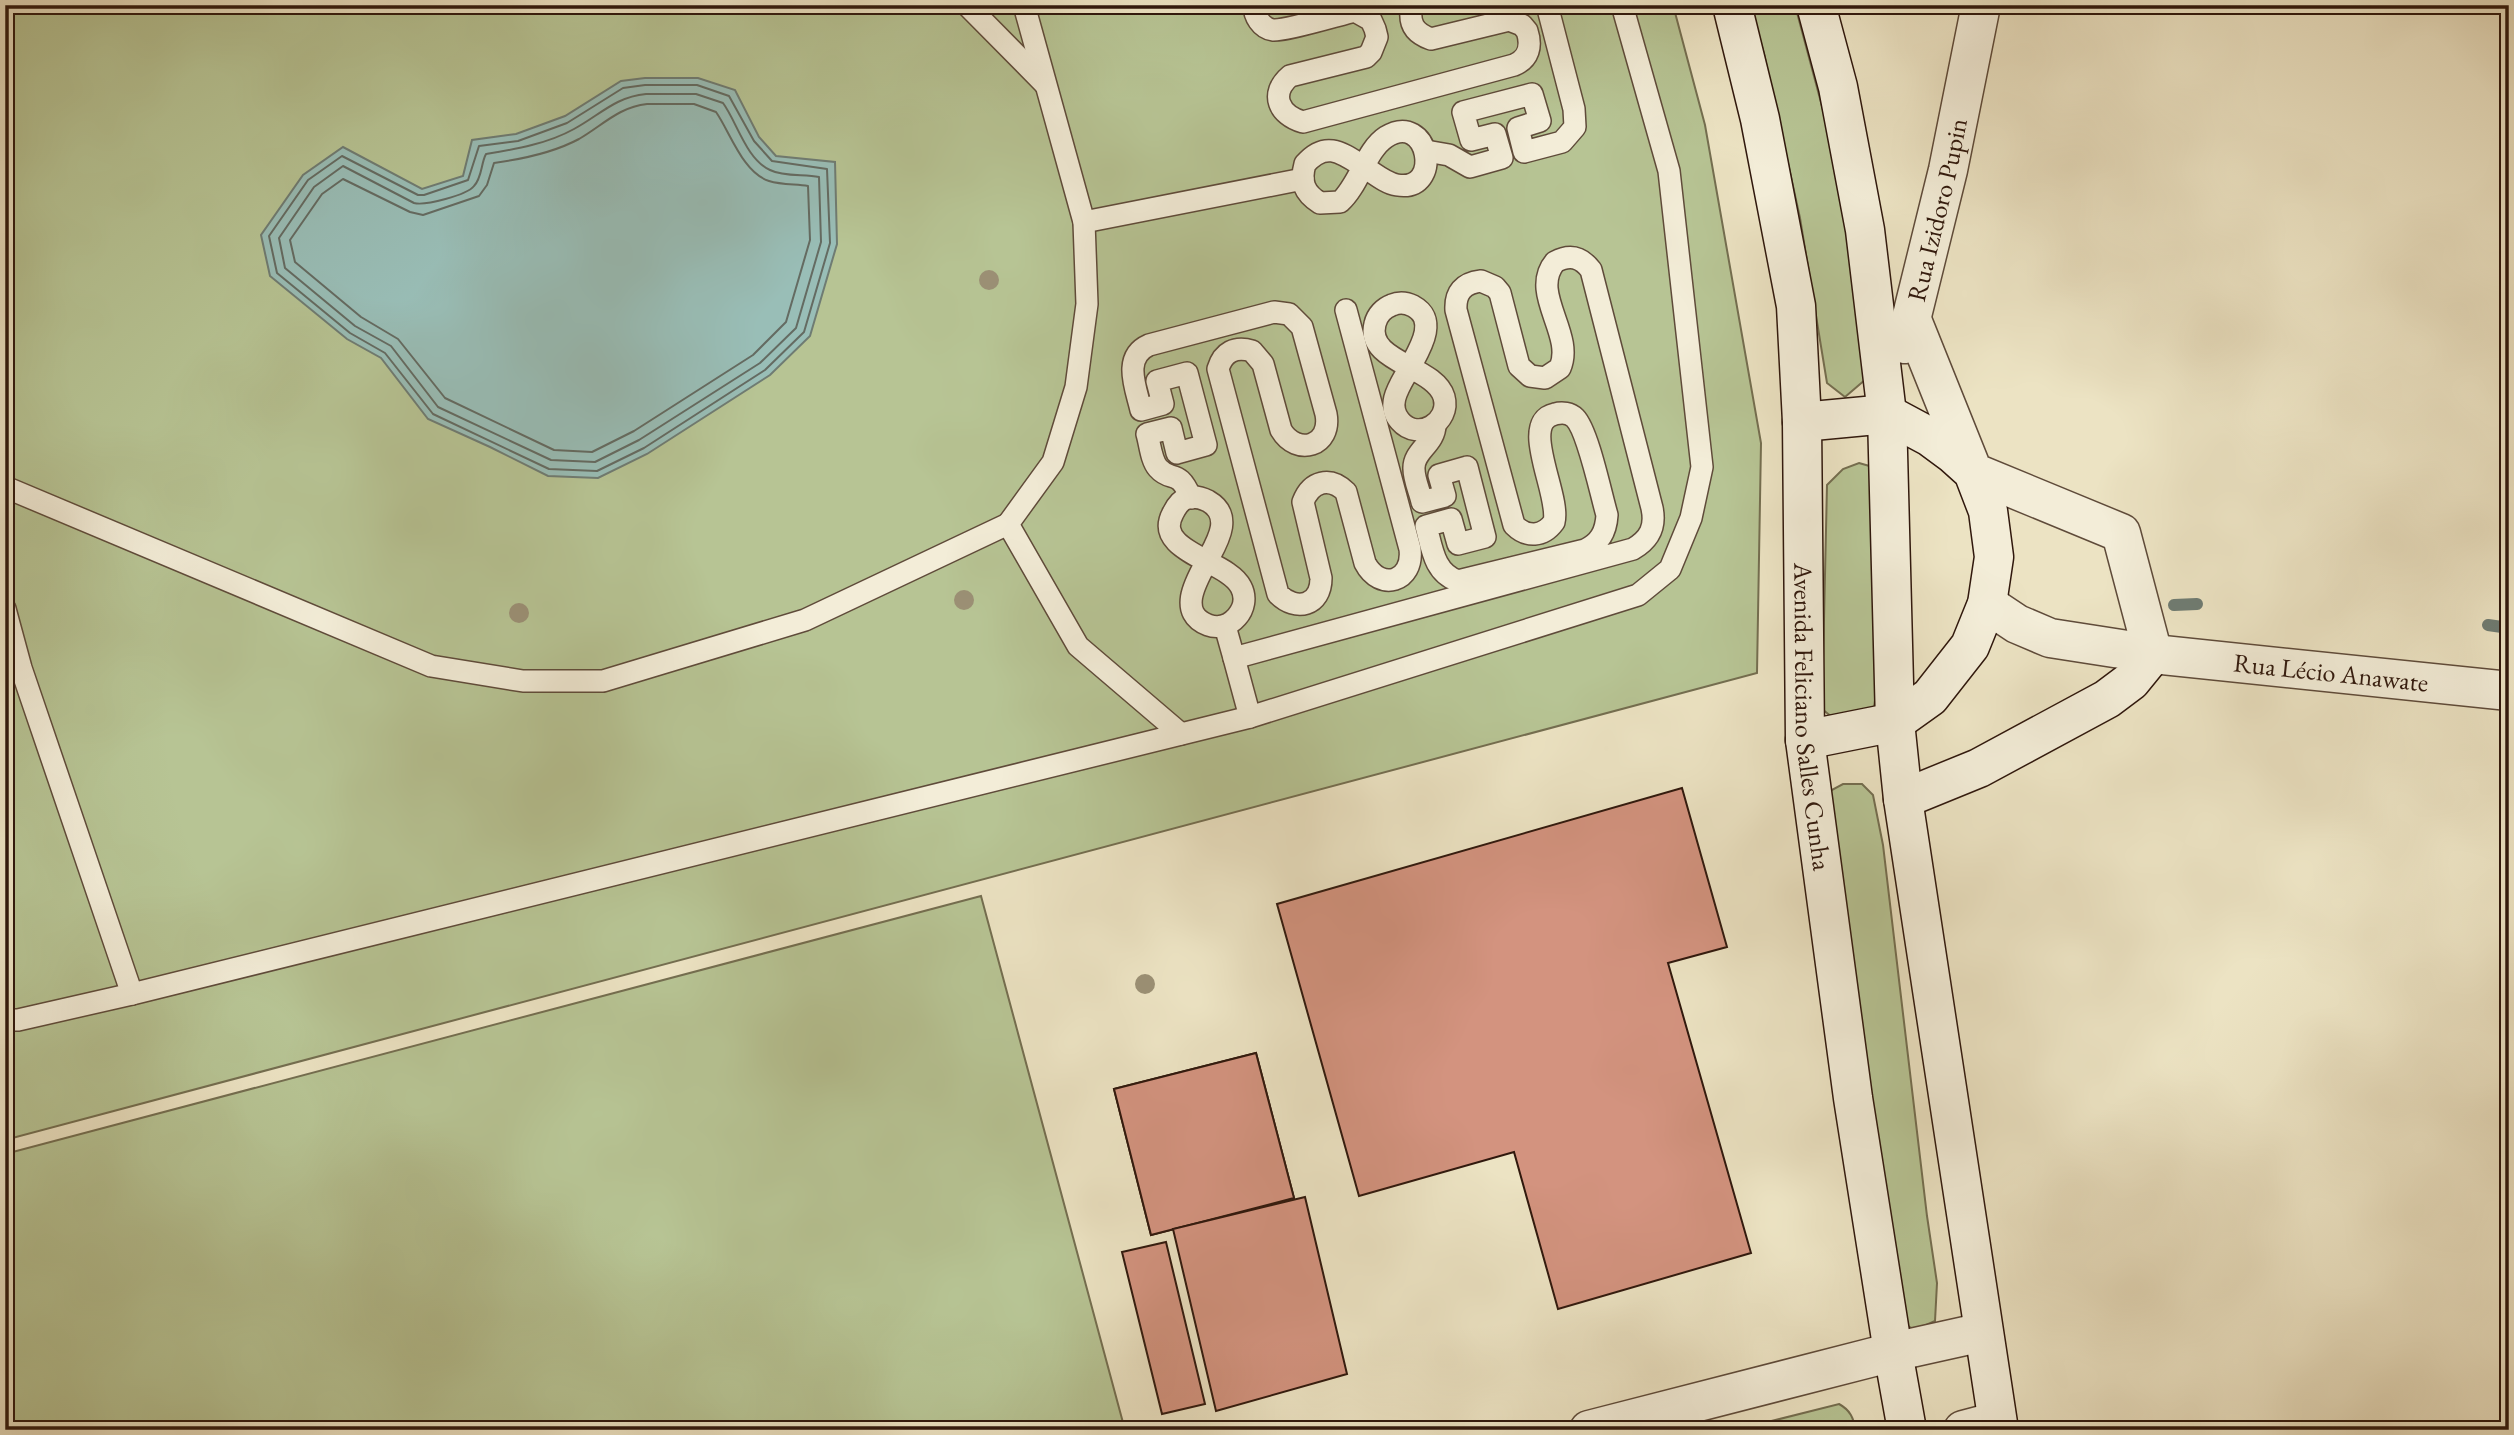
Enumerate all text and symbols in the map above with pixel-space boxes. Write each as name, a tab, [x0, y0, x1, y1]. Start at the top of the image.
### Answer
street label: Rua Izidoro Pupin	[1899, 115, 1975, 305]
street label: Avenida Feliciano Salles Cunha	[1786, 561, 1839, 873]
street label: Rua Lécio Anawate	[2232, 645, 2430, 700]

